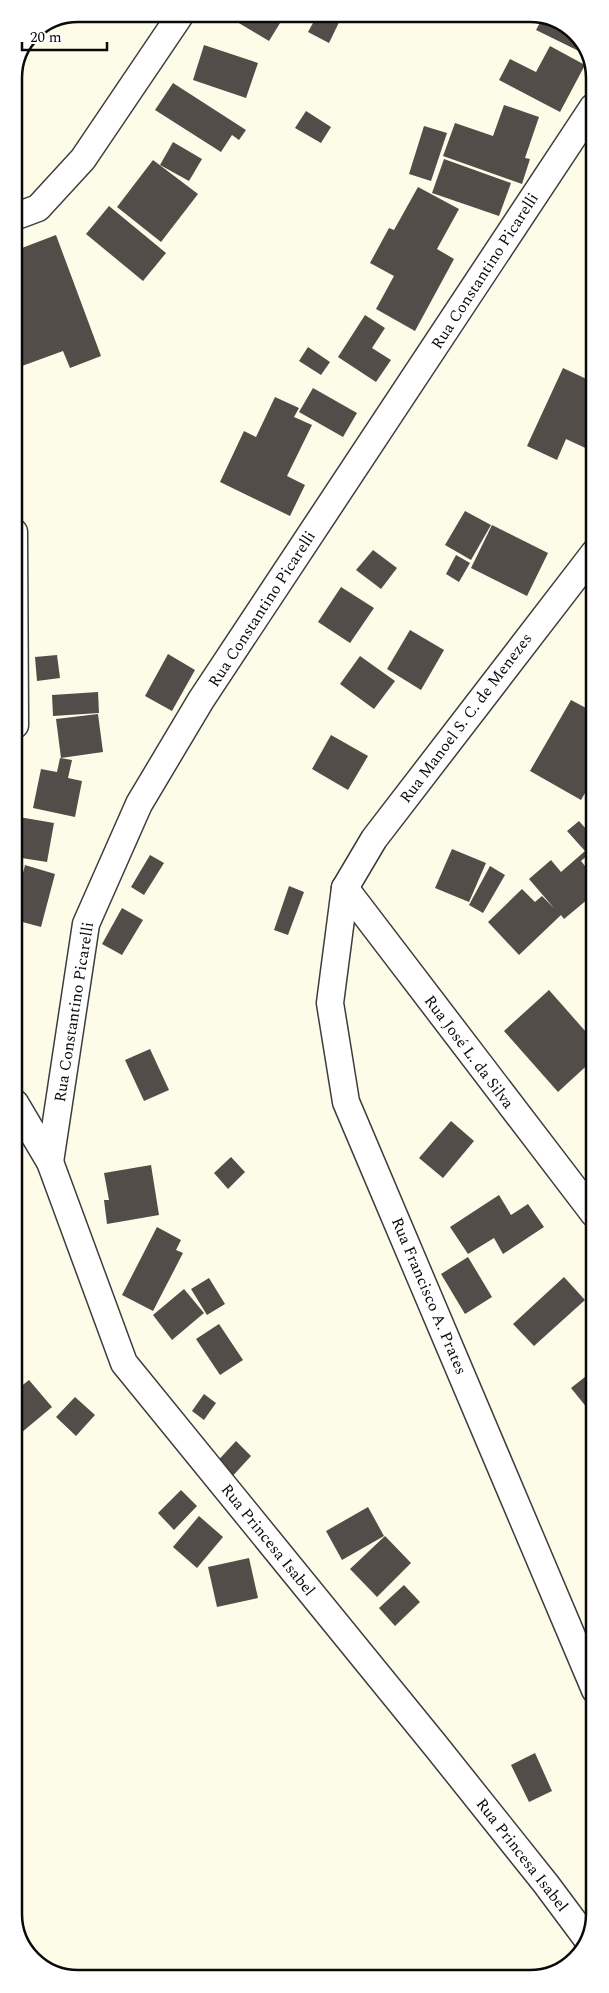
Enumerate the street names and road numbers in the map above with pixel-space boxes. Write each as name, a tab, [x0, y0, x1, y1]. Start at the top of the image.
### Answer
street label: Rua Constantino Picarelli	[425, 188, 545, 354]
street label: Rua Constantino Picarelli	[202, 526, 322, 692]
street label: Rua Manoel S. C. de Menezes	[394, 628, 538, 808]
street label: Rua Constantino Picarelli	[48, 920, 100, 1104]
street label: Rua José L. da Silva	[418, 990, 520, 1114]
street label: Rua Francisco A. Prates	[385, 1214, 473, 1378]
street label: Rua Princesa Isabel	[215, 1479, 321, 1601]
street label: Rua Princesa Isabel	[470, 1793, 574, 1917]

